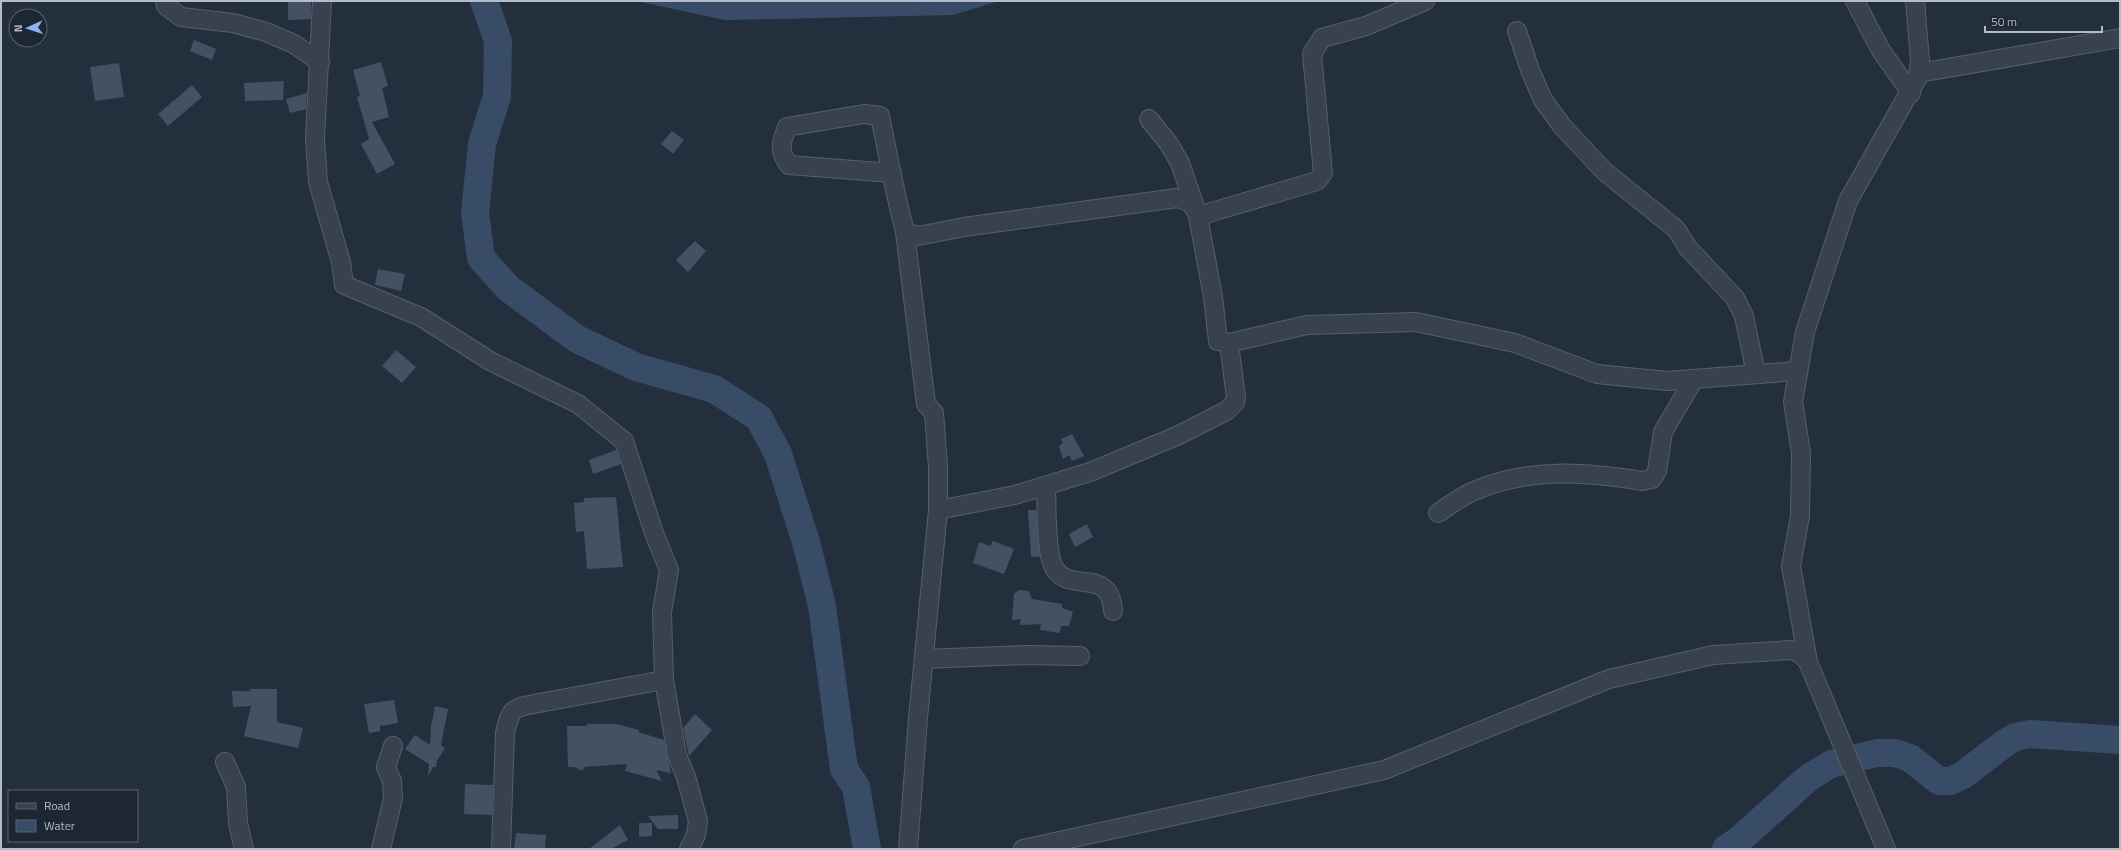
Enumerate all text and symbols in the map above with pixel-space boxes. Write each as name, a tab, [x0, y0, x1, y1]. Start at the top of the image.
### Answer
north arrow	[8, 8, 48, 48]
scale bar	[1985, 8, 2102, 34]
text: 50 m	[1991, 12, 2017, 31]
text: N	[10, 24, 26, 33]
legend	[8, 790, 138, 842]
text: Road	[44, 796, 70, 815]
text: Water	[44, 816, 75, 835]

